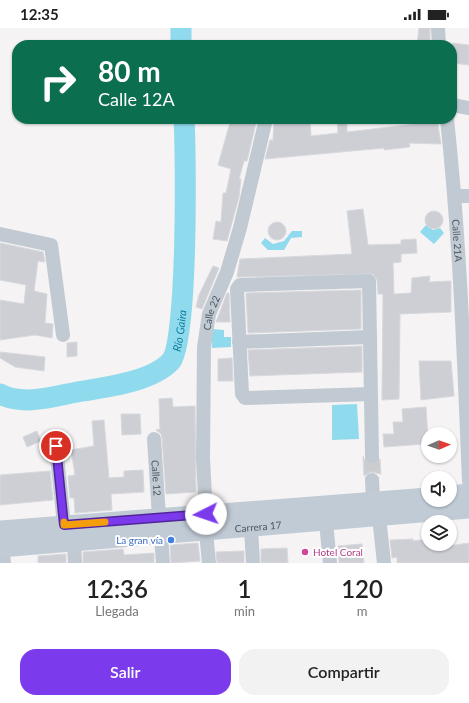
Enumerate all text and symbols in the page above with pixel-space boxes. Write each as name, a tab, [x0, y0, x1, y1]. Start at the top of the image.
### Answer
text: 12:35	[20, 5, 59, 23]
text: 80 m	[98, 54, 161, 88]
icon: right	[32, 56, 84, 108]
text: Calle 12A	[98, 88, 175, 110]
street label: Calle 21A	[450, 219, 465, 262]
street label: Calle 22	[201, 294, 222, 331]
water label: Río Gaira	[169, 309, 188, 353]
north arrow	[421, 427, 457, 463]
map controls	[421, 427, 457, 551]
pin	[39, 429, 73, 463]
icon: arrive	[45, 435, 67, 457]
street label: Calle 12	[149, 460, 164, 496]
button: sound	[421, 471, 457, 507]
position arrow	[185, 493, 227, 535]
button: layers	[421, 515, 457, 551]
street label: Carrera 17	[234, 519, 282, 534]
place label: La gran vía	[116, 534, 163, 546]
marker: La gran vía	[166, 535, 176, 545]
place label: Hotel Coral	[313, 546, 363, 558]
marker: Hotel Coral	[300, 547, 310, 557]
text: 12:36	[86, 574, 148, 603]
text: 1	[238, 574, 251, 603]
text: 120	[341, 574, 383, 603]
text: Llegada	[95, 603, 139, 619]
text: min	[234, 603, 255, 619]
text: m	[357, 603, 367, 619]
button: Salir	[20, 649, 231, 695]
button: Compartir	[239, 649, 449, 695]

